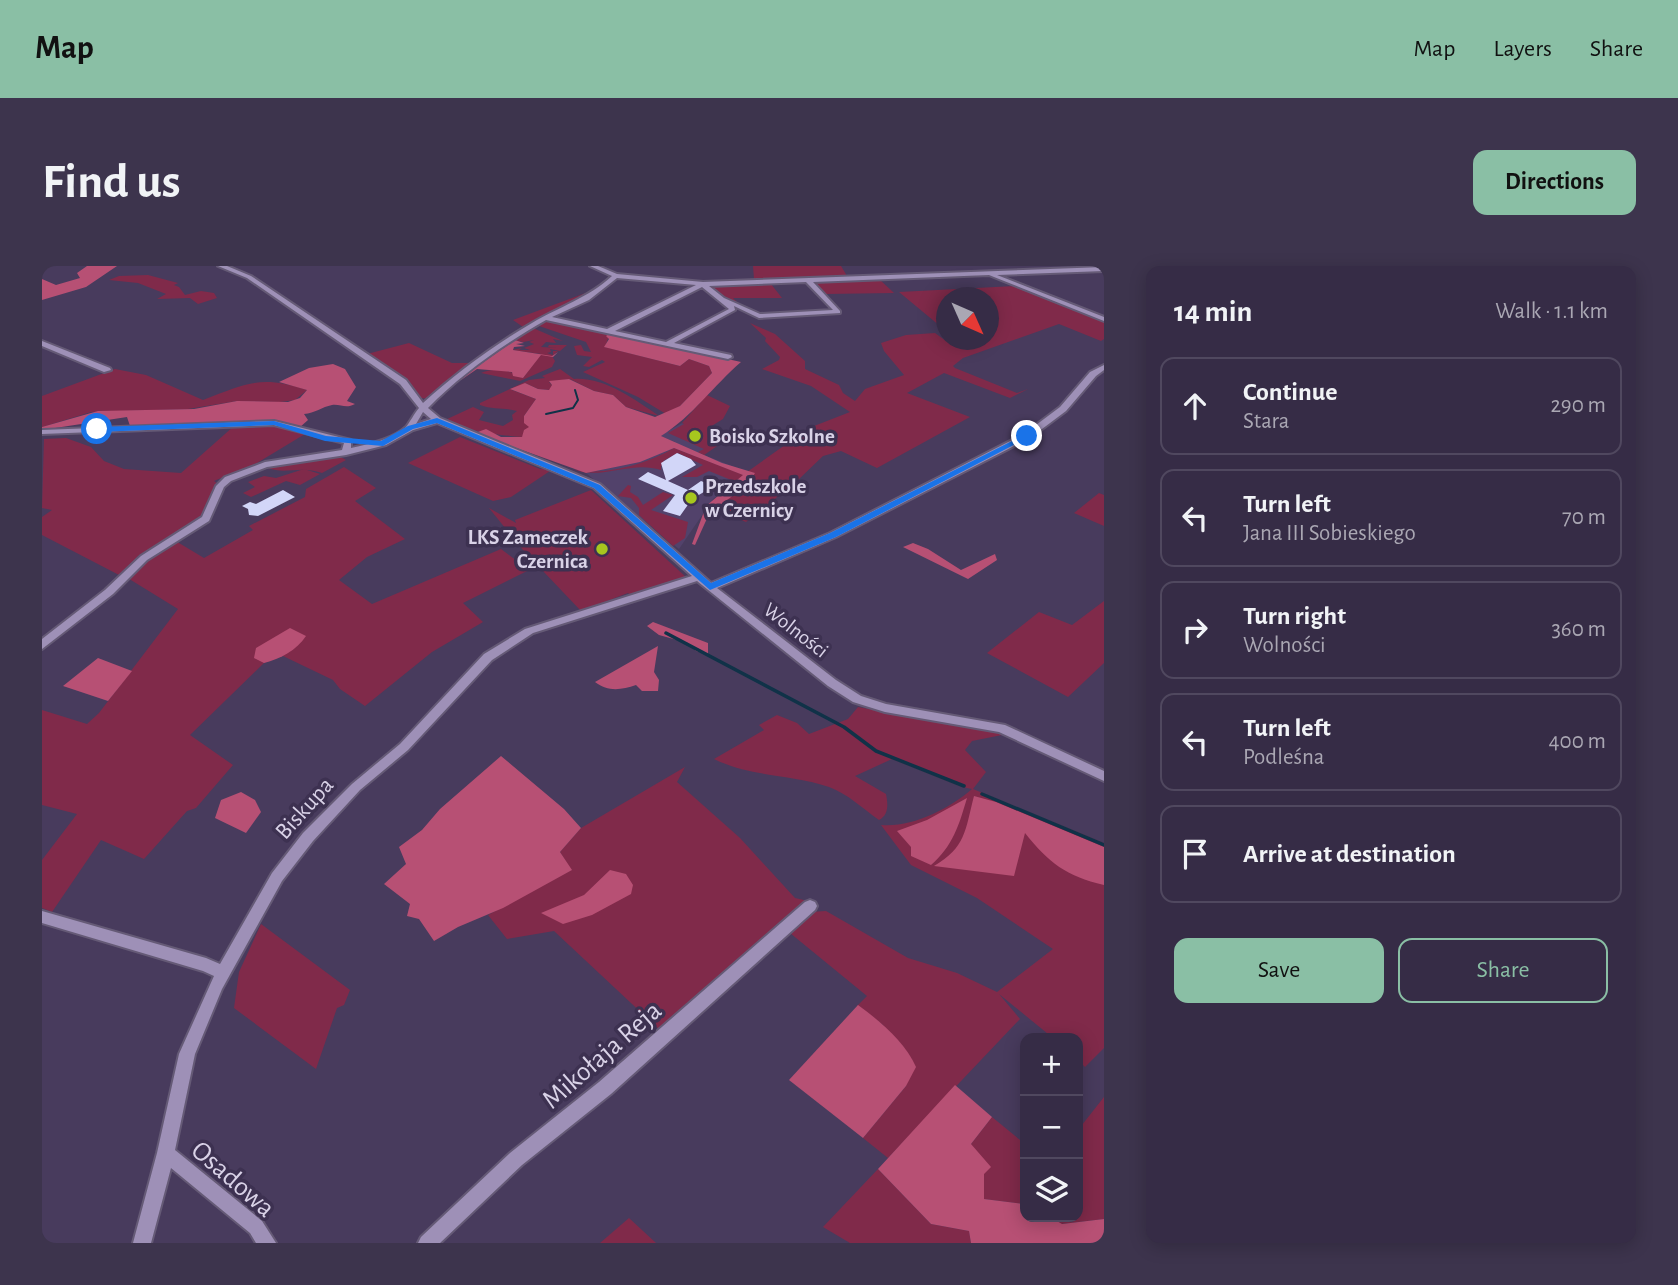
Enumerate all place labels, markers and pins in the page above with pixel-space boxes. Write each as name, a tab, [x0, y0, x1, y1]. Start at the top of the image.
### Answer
place label: Boisko Szkolne	[709, 426, 835, 447]
marker: Boisko Szkolne	[687, 428, 703, 444]
place label: Przedszkole w Czernicy	[705, 476, 806, 521]
marker: Przedszkole w Czernicy	[683, 490, 699, 506]
place label: LKS Zameczek Czernica	[468, 527, 589, 572]
marker: LKS Zameczek Czernica	[594, 541, 610, 557]

